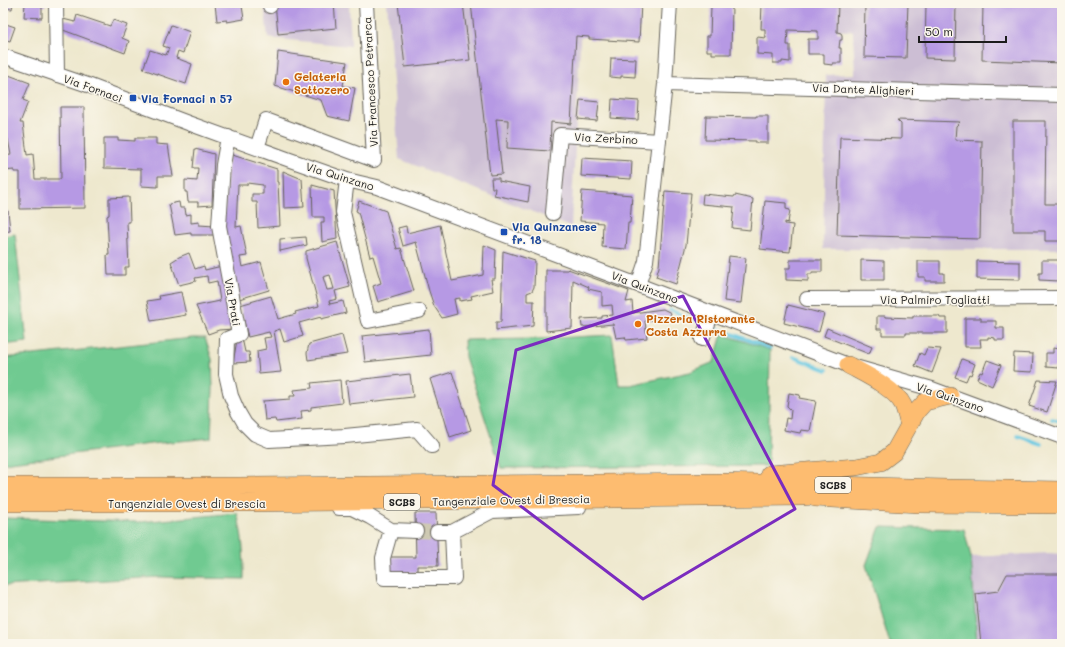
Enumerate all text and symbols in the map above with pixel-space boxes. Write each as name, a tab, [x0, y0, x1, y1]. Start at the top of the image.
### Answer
street label: Via Francesco Petrarca	[359, 16, 381, 147]
scale bar	[919, 18, 1006, 44]
text: 50 m	[925, 23, 953, 39]
place label: Gelateria Sottozero	[294, 69, 350, 97]
street label: Via Fornaci	[61, 70, 125, 106]
marker: Gelateria Sottozero	[281, 77, 291, 87]
street label: Via Dante Alighieri	[812, 80, 914, 98]
place label: Via Fornaci n 57	[141, 91, 232, 106]
marker: Via Fornaci n 57	[128, 93, 138, 103]
street label: Via Zerbino	[574, 129, 639, 147]
street label: Via Quinzano	[304, 159, 376, 194]
place label: Via Quinzanese fr. 18	[512, 219, 597, 247]
marker: Via Quinzanese fr. 18	[499, 227, 509, 237]
street label: Via Quinzano	[609, 267, 681, 307]
street label: Via Prati	[221, 277, 245, 327]
street label: Via Palmiro Togliatti	[880, 292, 990, 307]
place label: Pizzeria Ristorante Costa Azzurra	[646, 311, 755, 339]
marker: Pizzeria Ristorante Costa Azzurra	[633, 319, 643, 329]
street label: Via Quinzano	[914, 378, 986, 416]
road number: SCBS	[815, 477, 851, 493]
street label: Tangenziale Ovest di Brescia	[432, 491, 590, 509]
road number: SCBS	[384, 494, 420, 510]
street label: Tangenziale Ovest di Brescia	[108, 496, 266, 511]

